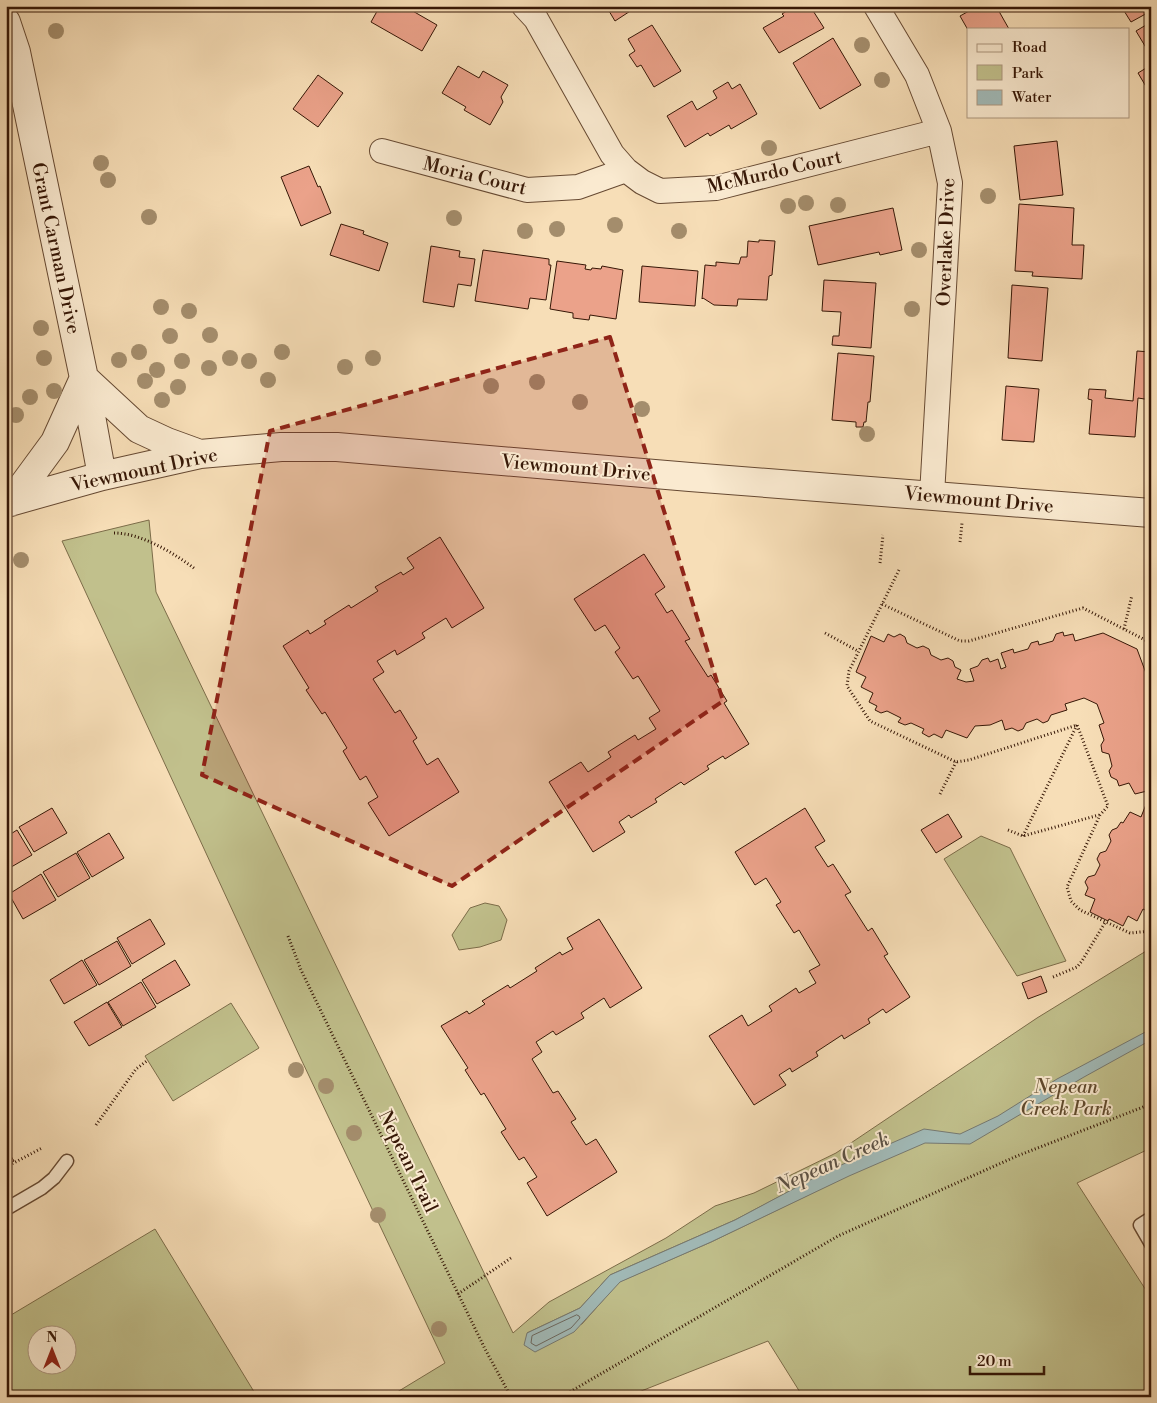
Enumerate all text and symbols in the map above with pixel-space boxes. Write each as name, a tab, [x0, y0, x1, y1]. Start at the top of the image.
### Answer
legend	[967, 28, 1130, 118]
text: Road	[1012, 38, 1047, 57]
text: Park	[1012, 64, 1044, 83]
text: Water	[1011, 88, 1052, 107]
street label: McMurdo Court	[705, 145, 844, 199]
street label: Moria Court	[420, 152, 529, 200]
street label: Grant Carman Drive	[26, 160, 86, 336]
street label: Overlake Drive	[932, 177, 960, 307]
street label: Viewmount Drive	[67, 443, 220, 498]
street label: Viewmount Drive	[499, 449, 652, 486]
street label: Viewmount Drive	[902, 481, 1055, 518]
park label: Nepean Creek Park	[1020, 1075, 1112, 1121]
street label: Nepean Trail	[373, 1106, 443, 1217]
water label: Nepean Creek	[771, 1127, 894, 1200]
north arrow	[28, 1326, 78, 1376]
text: N	[46, 1329, 58, 1347]
scale bar	[970, 1343, 1043, 1375]
text: 20 m	[977, 1352, 1012, 1371]

